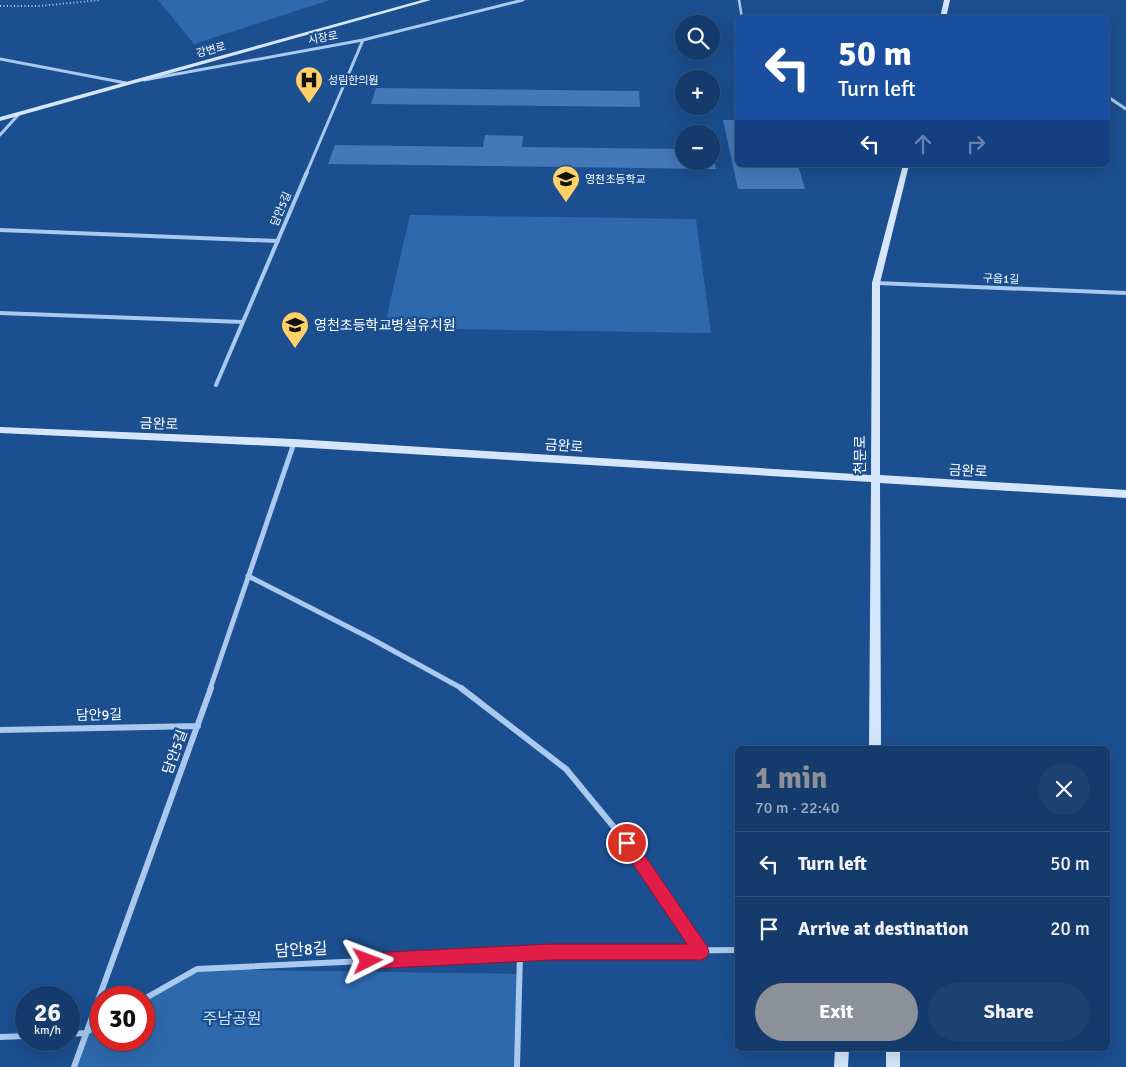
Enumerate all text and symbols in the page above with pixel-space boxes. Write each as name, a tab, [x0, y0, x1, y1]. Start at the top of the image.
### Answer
map controls	[675, 15, 720, 170]
button: search	[675, 15, 720, 60]
street label: 시장로	[307, 29, 339, 47]
text: 50 m	[838, 32, 912, 75]
icon: left	[755, 35, 820, 100]
street label: 강변로	[195, 40, 227, 60]
hospital icon: 성림한의원	[294, 65, 324, 104]
button: +	[675, 70, 720, 115]
place label: 성림한의원	[328, 74, 379, 87]
text: Turn left	[838, 75, 916, 102]
button: −	[675, 125, 720, 170]
icon: left	[856, 130, 884, 158]
icon: ahead	[909, 130, 937, 158]
icon: right	[962, 130, 990, 158]
school or university icon: 영천초등학교	[551, 164, 581, 203]
place label: 영천초등학교	[585, 173, 646, 186]
street label: 담안5길	[268, 190, 294, 228]
street label: 구읍1길	[983, 272, 1019, 286]
school or university icon: 영천초등학교병설유치원	[280, 310, 310, 349]
place label: 영천초등학교병설유치원	[314, 317, 456, 334]
street label: 금완로	[139, 415, 179, 433]
street label: 금완로	[544, 436, 584, 456]
street label: 천문로	[852, 436, 869, 474]
street label: 금완로	[948, 462, 988, 481]
street label: 담안9길	[76, 706, 122, 724]
street label: 담안5길	[159, 727, 191, 777]
text: 1 min	[755, 760, 827, 797]
button: close	[1038, 763, 1090, 815]
text: 70 m · 22:40	[755, 798, 839, 818]
pin	[606, 822, 648, 864]
icon: arrive	[613, 829, 641, 857]
icon: left	[755, 850, 783, 878]
text: Turn left	[798, 852, 867, 876]
text: 50 m	[1050, 852, 1090, 876]
icon: arrive	[755, 915, 783, 943]
text: Arrive at destination	[798, 917, 969, 941]
text: 20 m	[1050, 917, 1090, 941]
position arrow	[341, 934, 393, 986]
street label: 담안8길	[274, 939, 328, 961]
button: Exit	[755, 983, 918, 1041]
button: Share	[928, 983, 1090, 1041]
speed limit sign: 30	[90, 986, 155, 1051]
text: 26	[34, 997, 61, 1028]
park label: 주남공원	[203, 1009, 261, 1029]
text: km/h	[34, 1023, 61, 1038]

